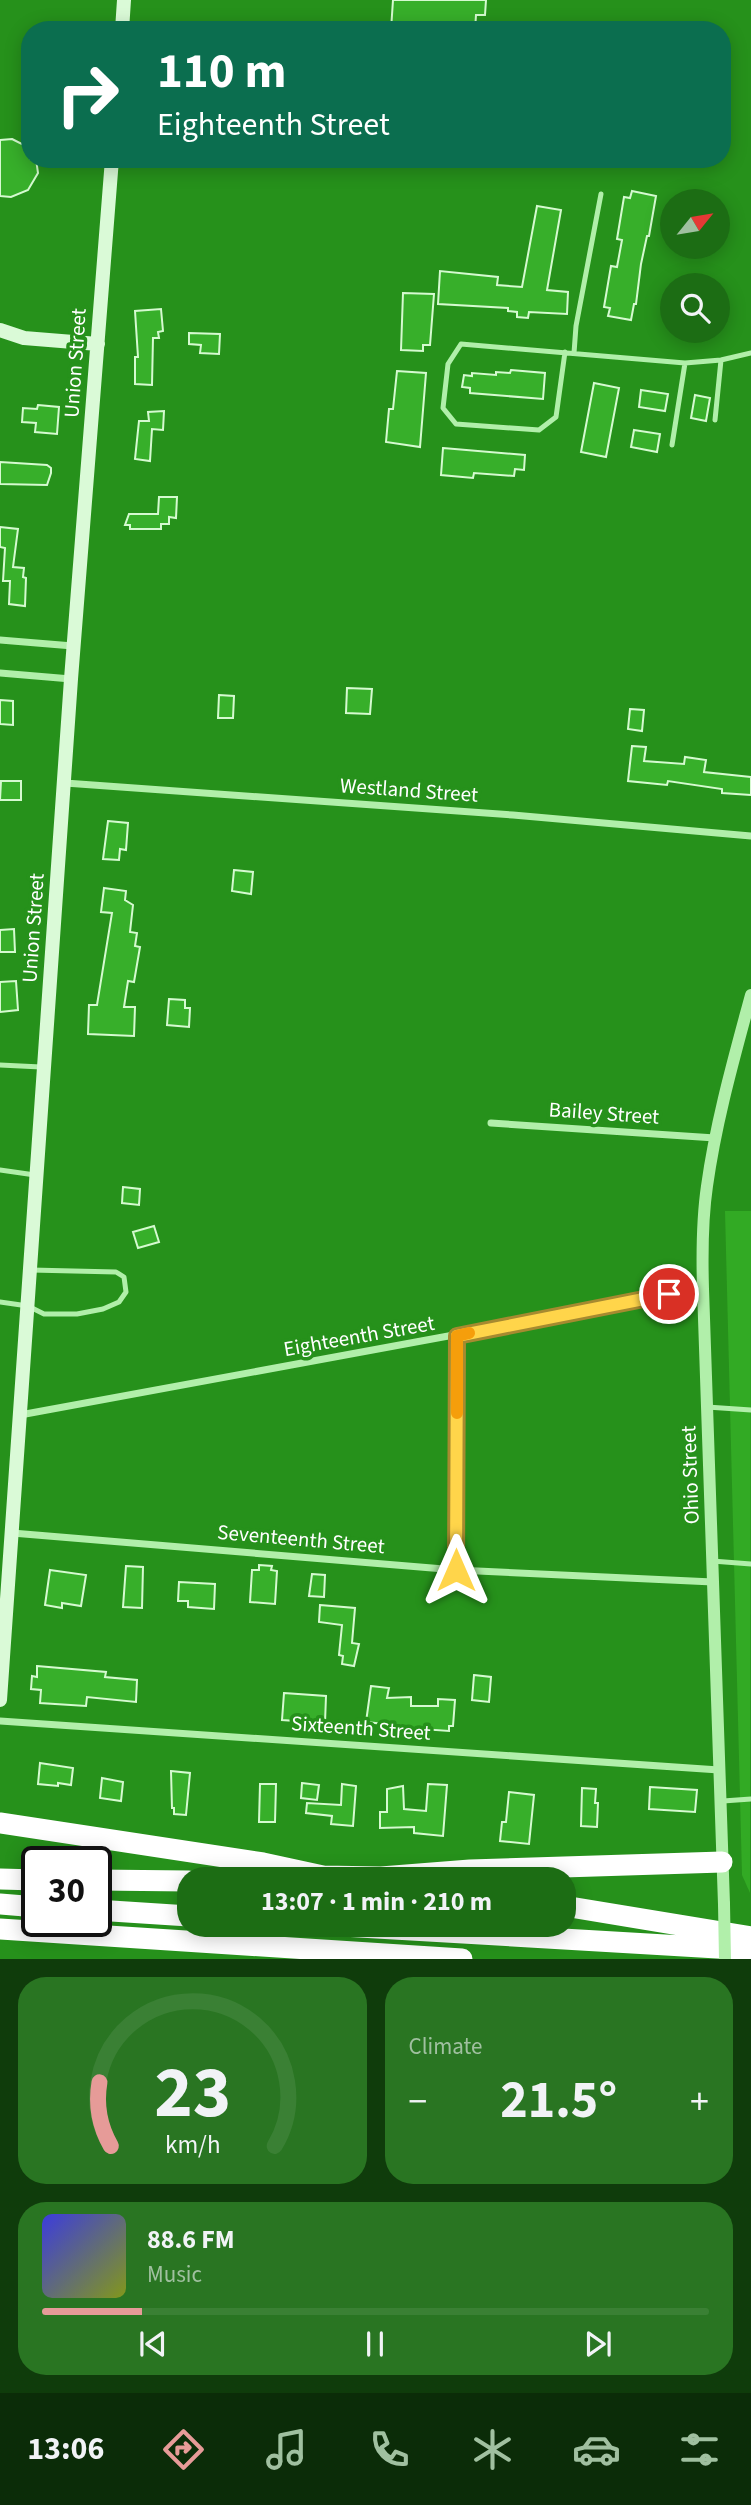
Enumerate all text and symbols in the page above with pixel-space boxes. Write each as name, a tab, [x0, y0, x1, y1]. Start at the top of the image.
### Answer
text: 110 m	[157, 37, 286, 107]
icon: right	[42, 49, 133, 140]
text: Eighteenth Street	[157, 102, 390, 148]
north arrow	[660, 189, 730, 259]
map controls	[660, 189, 730, 343]
button: search	[660, 273, 730, 343]
street label: Union Street	[56, 307, 94, 419]
street label: Westland Street	[339, 770, 479, 810]
street label: Union Street	[14, 872, 52, 984]
street label: Bailey Street	[548, 1094, 660, 1132]
pin	[639, 1264, 699, 1324]
icon: arrive	[650, 1275, 688, 1313]
street label: Eighteenth Street	[281, 1308, 437, 1364]
street label: Ohio Street	[673, 1425, 707, 1525]
street label: Seventeenth Street	[216, 1517, 386, 1561]
position arrow	[419, 1533, 493, 1607]
street label: Sixteenth Street	[290, 1708, 432, 1748]
speed limit sign: 30	[21, 1846, 112, 1937]
text: 13:07 · 1 min · 210 m	[261, 1883, 492, 1920]
text: Climate	[409, 2030, 482, 2063]
text: 23	[154, 2042, 231, 2146]
text: 21.5°	[500, 2064, 617, 2138]
text: −	[409, 2075, 427, 2129]
text: +	[690, 2075, 709, 2129]
text: km/h	[165, 2127, 220, 2163]
text: 88.6 FM	[147, 2221, 235, 2258]
text: Music	[147, 2258, 202, 2291]
icon: previous	[134, 2325, 172, 2363]
icon: pause	[356, 2325, 394, 2363]
icon: next	[579, 2325, 617, 2363]
icon: directions	[159, 2425, 208, 2474]
icon: music	[262, 2425, 311, 2474]
icon: phone	[365, 2425, 414, 2474]
icon: climate	[468, 2425, 517, 2474]
icon: car	[572, 2425, 621, 2474]
icon: filters	[675, 2425, 724, 2474]
text: 13:06	[27, 2426, 104, 2472]

